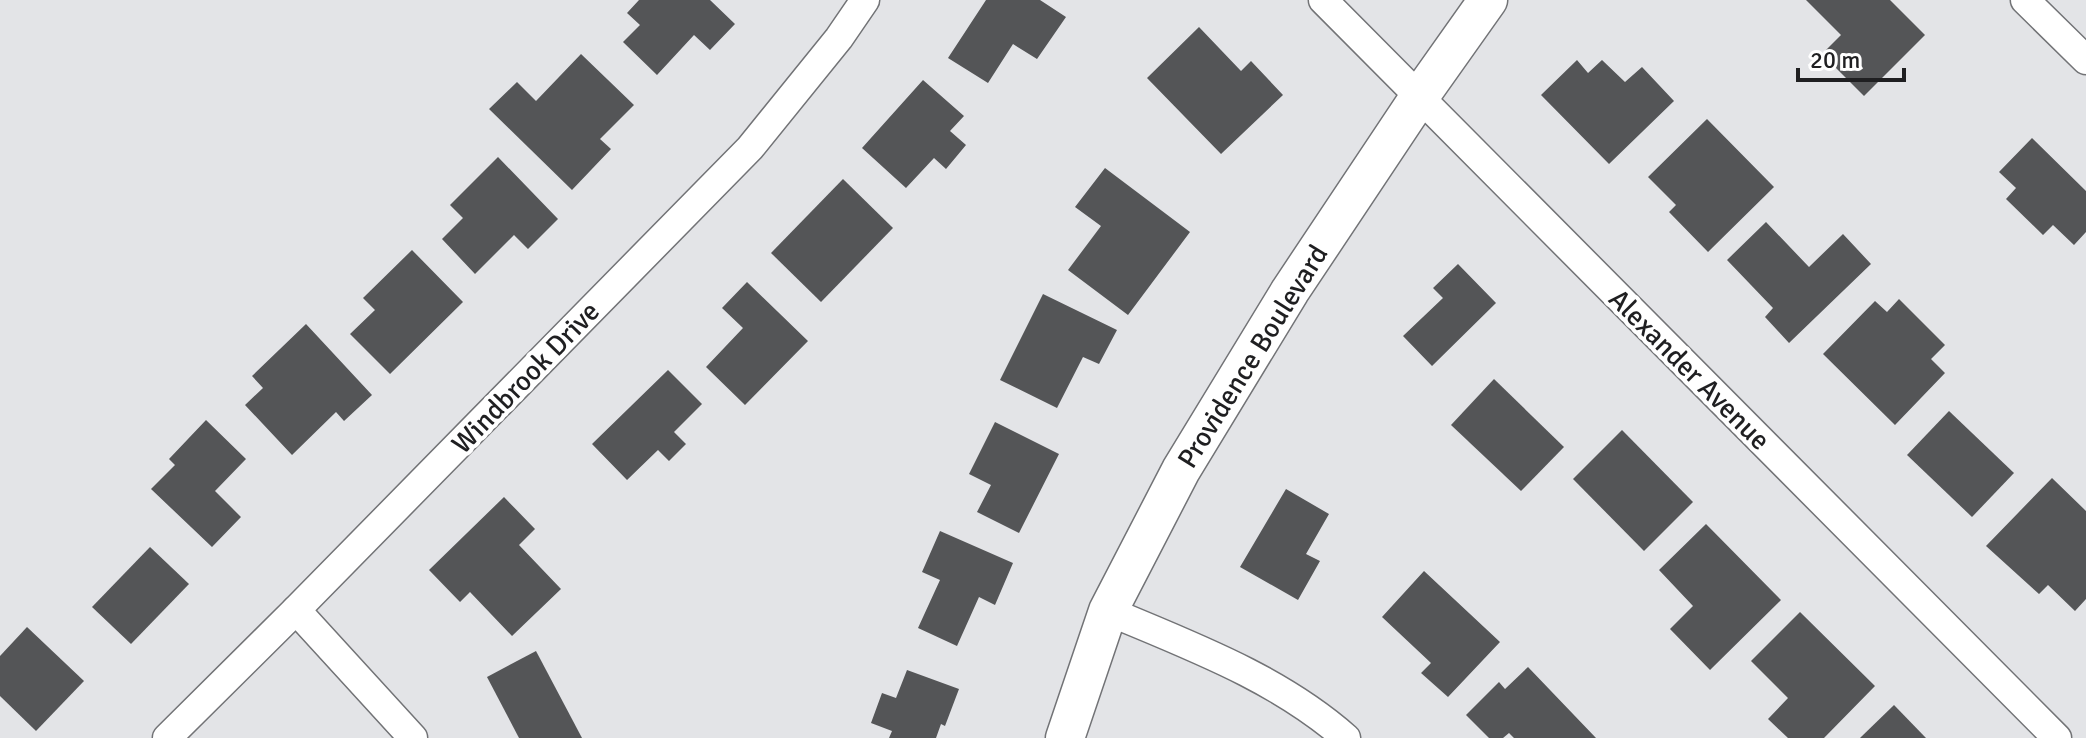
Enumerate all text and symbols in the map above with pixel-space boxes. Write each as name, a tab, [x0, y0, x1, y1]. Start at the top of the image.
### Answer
scale bar	[1798, 32, 1904, 82]
text: 20 m	[1810, 45, 1860, 75]
street label: Providence Boulevard	[1170, 239, 1335, 475]
street label: Alexander Avenue	[1602, 282, 1777, 457]
street label: Windbrook Drive	[445, 295, 607, 461]

